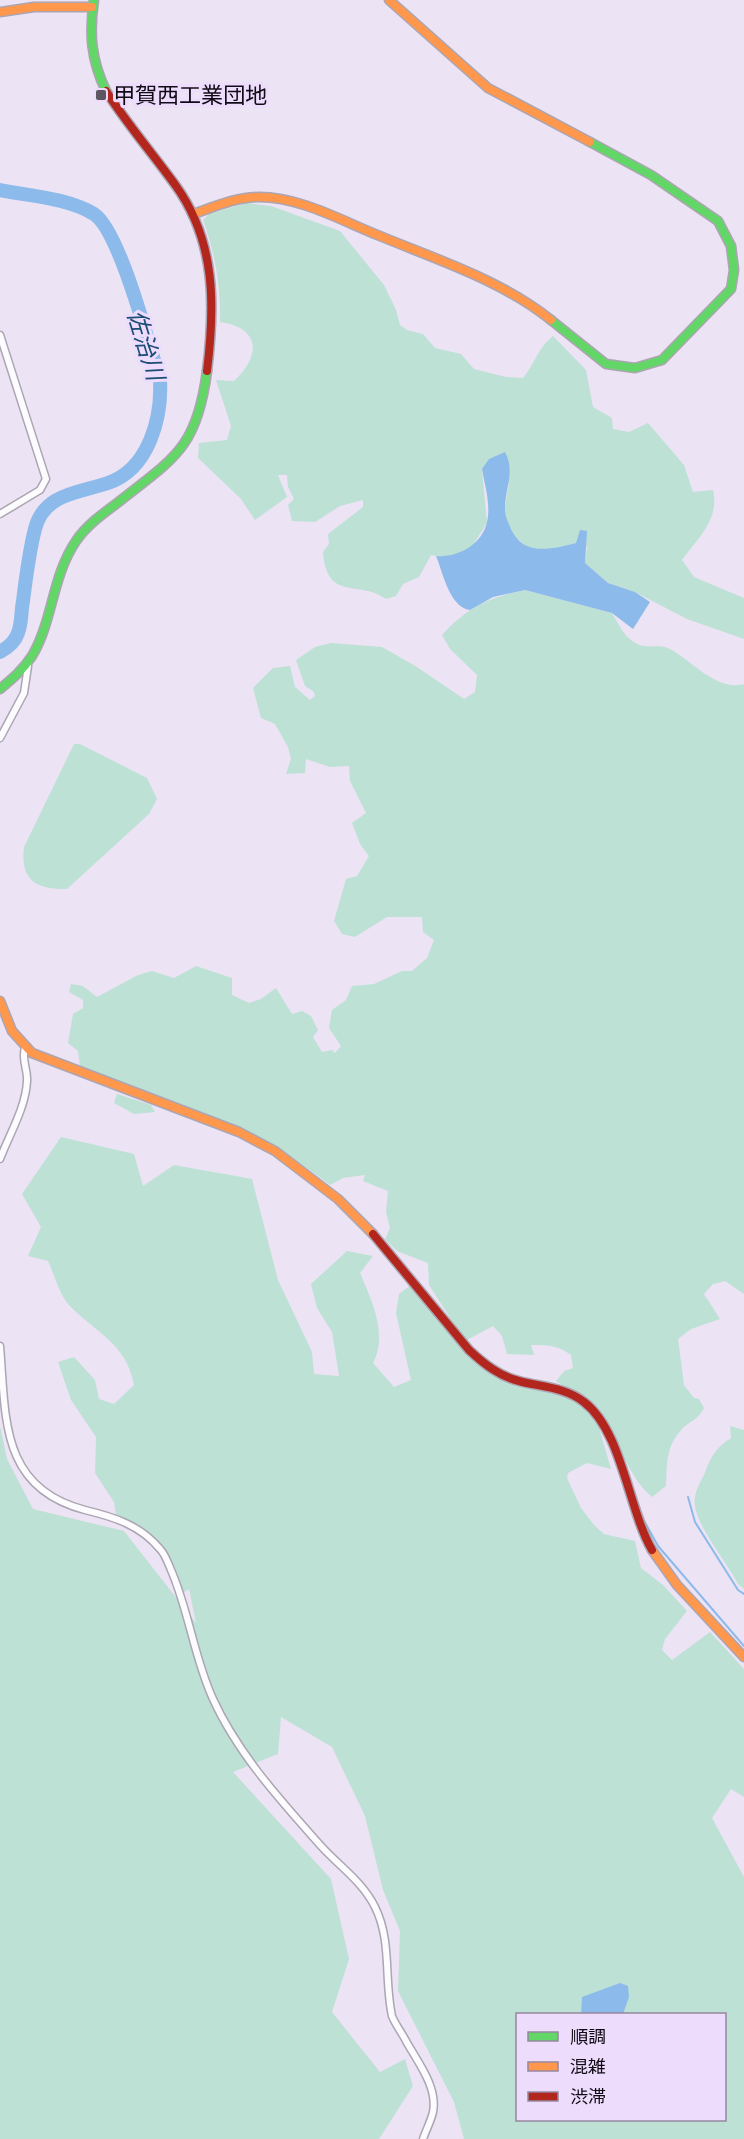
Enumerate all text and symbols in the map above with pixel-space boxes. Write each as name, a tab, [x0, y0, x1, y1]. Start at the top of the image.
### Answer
place label: 甲賀西工業団地	[113, 79, 267, 111]
marker: 甲賀西工業団地	[94, 88, 108, 102]
water label: 佐治川	[119, 305, 174, 387]
legend	[516, 2013, 726, 2121]
text: 順調	[570, 2024, 606, 2050]
text: 混雑	[570, 2054, 606, 2080]
text: 渋滞	[570, 2084, 606, 2110]

